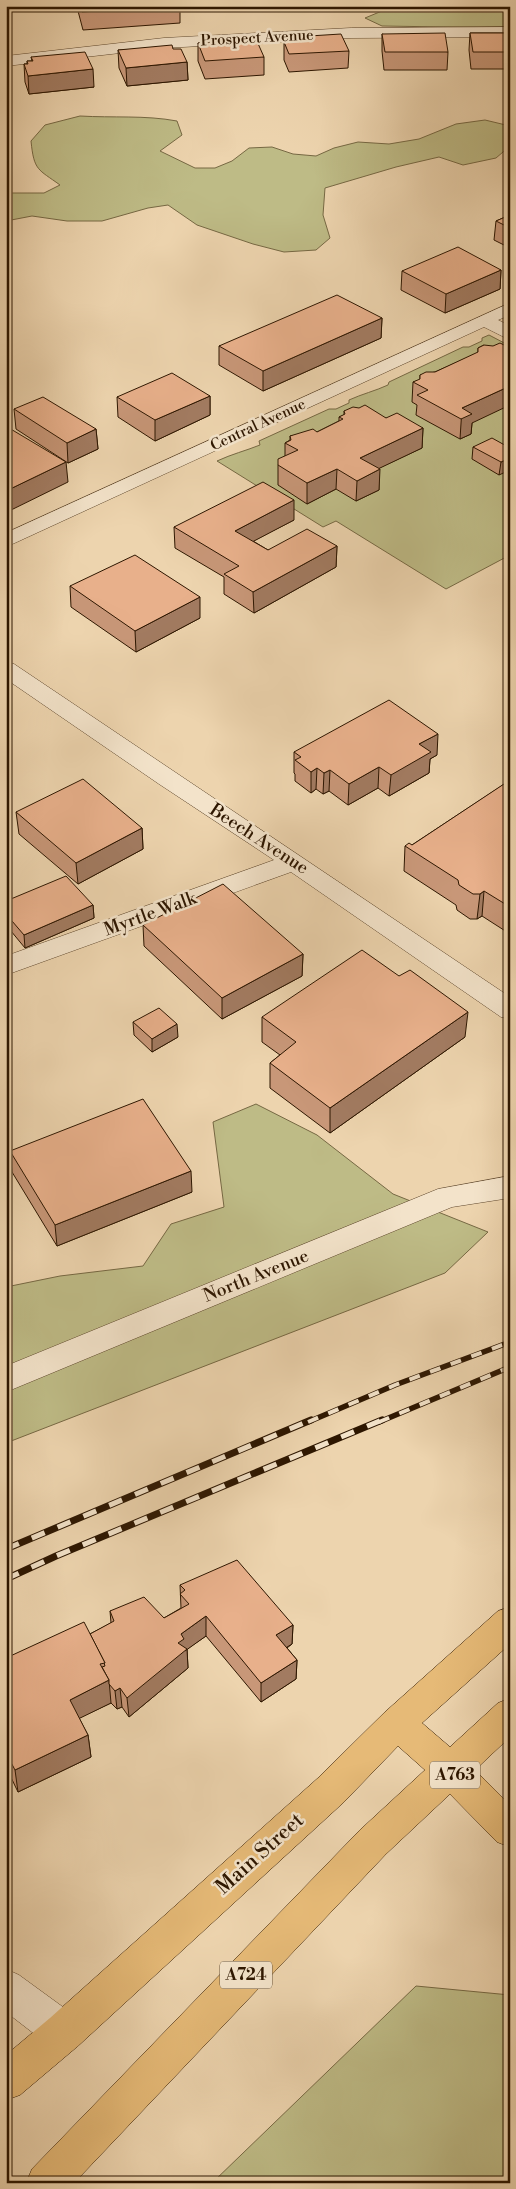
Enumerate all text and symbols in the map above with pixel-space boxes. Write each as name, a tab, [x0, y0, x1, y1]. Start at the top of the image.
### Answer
street label: Prospect Avenue	[200, 26, 314, 50]
street label: Central Avenue	[207, 395, 309, 455]
street label: Beech Avenue	[204, 798, 313, 880]
street label: Myrtle Walk	[101, 886, 201, 941]
street label: North Avenue	[200, 1244, 312, 1308]
road number: A763	[430, 1762, 480, 1788]
street label: Main Street	[210, 1807, 310, 1900]
road number: A724	[220, 1962, 272, 1988]

